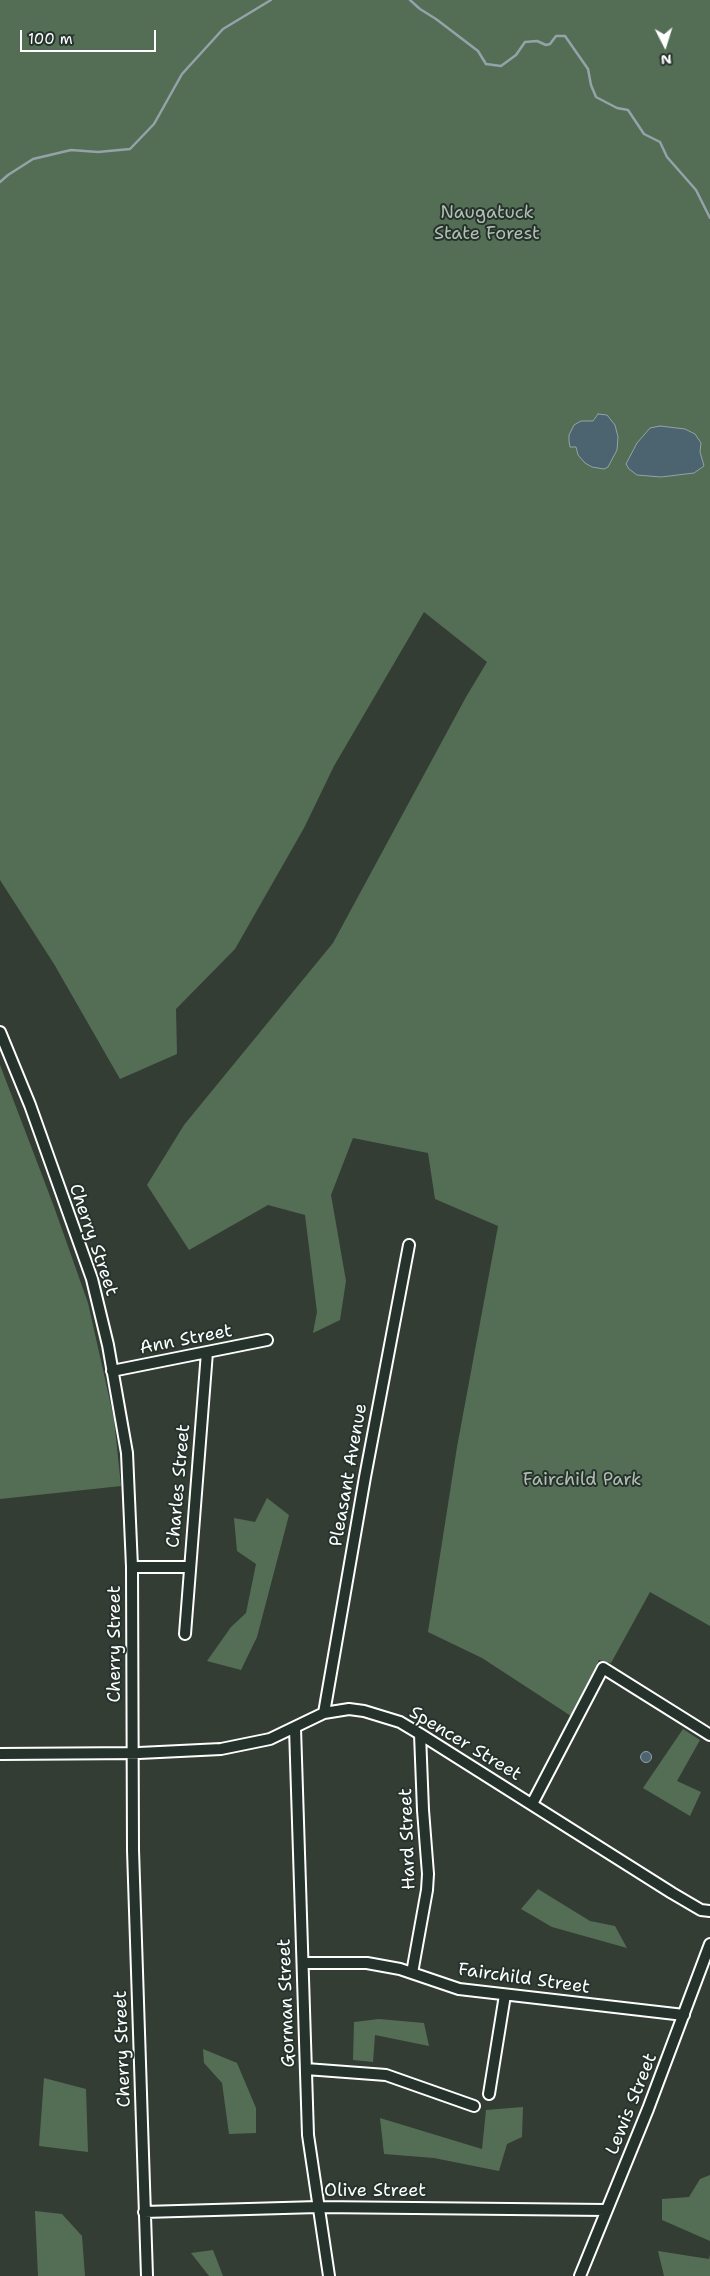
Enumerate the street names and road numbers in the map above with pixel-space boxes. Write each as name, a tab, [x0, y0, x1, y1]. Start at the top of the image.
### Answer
street label: Cherry Street	[64, 1181, 122, 1299]
street label: Ann Street	[138, 1320, 234, 1360]
street label: Pleasant Avenue	[326, 1402, 372, 1548]
street label: Charles Street	[163, 1423, 195, 1549]
street label: Cherry Street	[104, 1585, 126, 1703]
street label: Spencer Street	[405, 1702, 525, 1786]
street label: Hard Street	[395, 1788, 421, 1890]
street label: Gorman Street	[274, 1938, 300, 2068]
street label: Fairchild Street	[457, 1959, 591, 1999]
street label: Cherry Street	[110, 1990, 136, 2108]
street label: Lewis Street	[602, 2050, 662, 2158]
street label: Olive Street	[324, 2180, 426, 2202]

